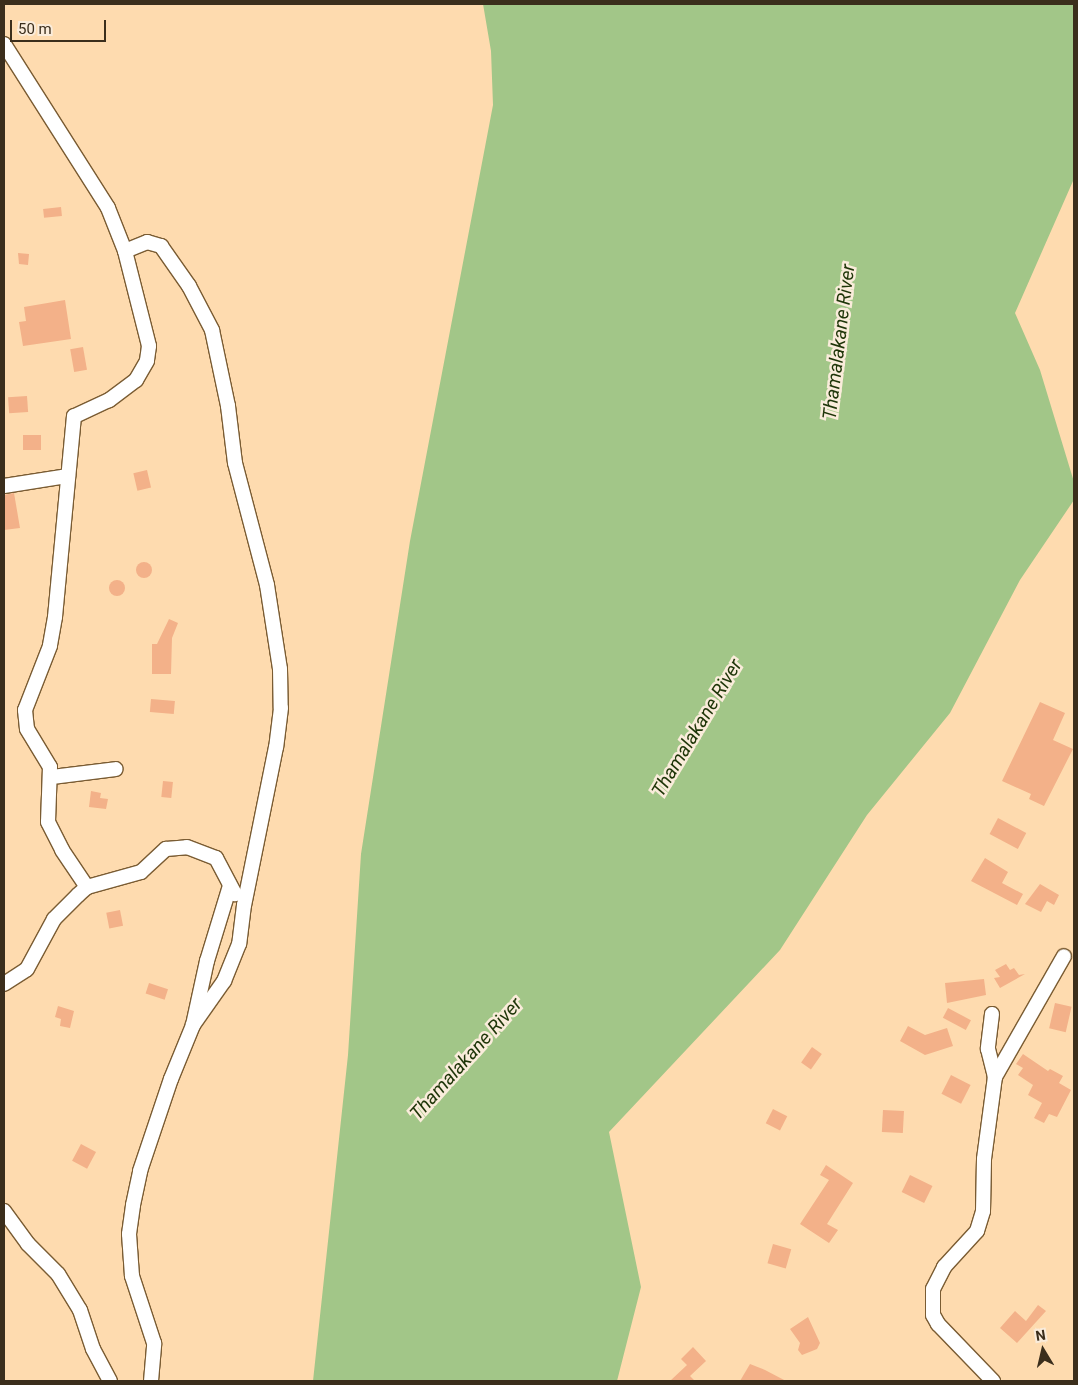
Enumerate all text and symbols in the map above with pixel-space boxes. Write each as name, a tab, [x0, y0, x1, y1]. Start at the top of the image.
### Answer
scale bar	[12, 10, 109, 42]
text: 50 m	[18, 20, 52, 38]
water label: Thamalakane River	[818, 263, 860, 421]
water label: Thamalakane River	[647, 655, 747, 801]
water label: Thamalakane River	[405, 993, 527, 1125]
north arrow	[1018, 1325, 1068, 1375]
text: N	[1035, 1327, 1047, 1344]

